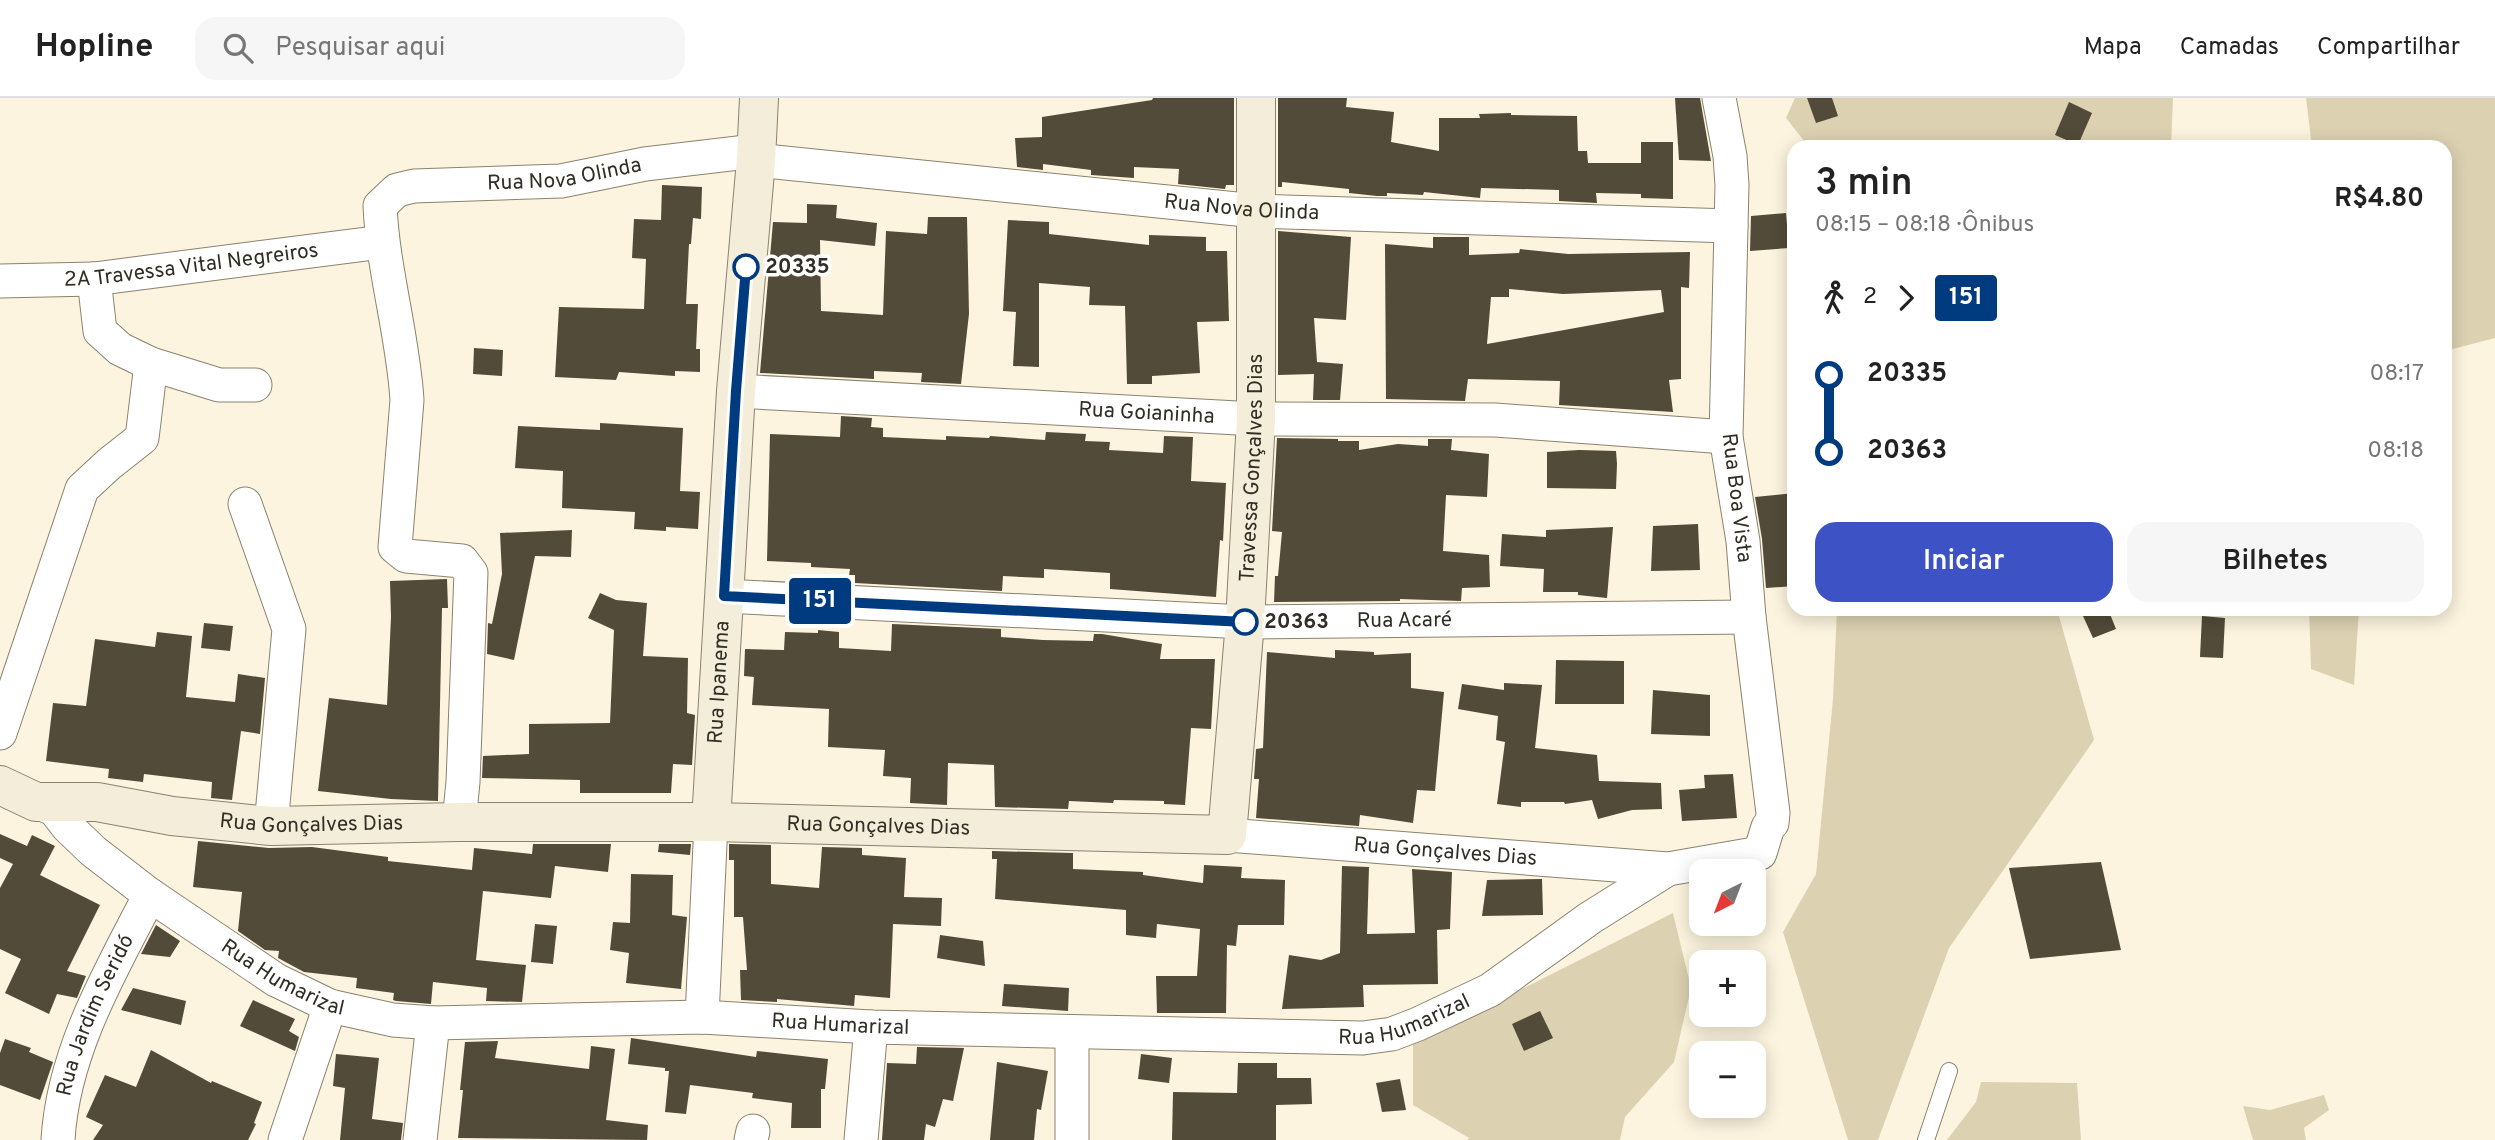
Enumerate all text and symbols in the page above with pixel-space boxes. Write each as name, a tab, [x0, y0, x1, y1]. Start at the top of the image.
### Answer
search box	[195, 17, 685, 80]
text: Hopline	[35, 27, 153, 69]
icon: search	[219, 29, 257, 67]
text: Pesquisar aqui	[275, 32, 445, 65]
text: Mapa	[2084, 33, 2142, 63]
text: Camadas	[2180, 33, 2279, 63]
text: Compartilhar	[2317, 33, 2460, 63]
street label: Rua Nova Olinda	[487, 152, 644, 197]
text: 3 min	[1815, 160, 1913, 209]
text: R$4.80	[2334, 183, 2424, 216]
street label: Rua Nova Olinda	[1163, 188, 1320, 226]
text: 08:15 – 08:18 · Ônibus	[1815, 211, 2034, 240]
street label: 2A Travessa Vital Negreiros	[64, 237, 320, 293]
marker: 20335	[733, 254, 759, 280]
place label: 20335	[765, 254, 830, 281]
icon: walk	[1815, 279, 1853, 317]
icon: forward	[1887, 279, 1925, 317]
text: 2	[1863, 283, 1877, 312]
text: 151	[1949, 283, 1983, 313]
street label: Travessa Gonçalves Dias	[1234, 354, 1270, 583]
text: 20335	[1867, 358, 1947, 391]
text: 08:17	[2370, 360, 2424, 389]
street label: Rua Goianinha	[1078, 396, 1215, 430]
street label: Rua Boa Vista	[1715, 432, 1757, 564]
text: 20363	[1867, 435, 1947, 468]
text: 08:18	[2367, 437, 2424, 466]
button: Iniciar	[1815, 522, 2113, 602]
button: Bilhetes	[2127, 522, 2424, 602]
line badge: 151	[780, 578, 860, 624]
text: 151	[803, 586, 837, 616]
street label: Rua Acaré	[1356, 606, 1452, 634]
marker: 20363	[1232, 609, 1258, 635]
place label: 20363	[1264, 609, 1329, 636]
street label: Rua Ipanema	[702, 620, 736, 745]
street label: Rua Gonçalves Dias	[218, 807, 404, 840]
street label: Rua Gonçalves Dias	[786, 810, 971, 842]
street label: Rua Gonçalves Dias	[1353, 831, 1538, 872]
north arrow	[1689, 859, 1766, 936]
map controls	[1689, 859, 1766, 1118]
street label: Rua Jardim Seridó	[51, 930, 140, 1099]
street label: Rua Humarizal	[216, 933, 347, 1022]
button: +	[1689, 950, 1766, 1027]
street label: Rua Humarizal	[1338, 988, 1474, 1052]
street label: Rua Humarizal	[771, 1008, 910, 1041]
button: −	[1689, 1041, 1766, 1118]

